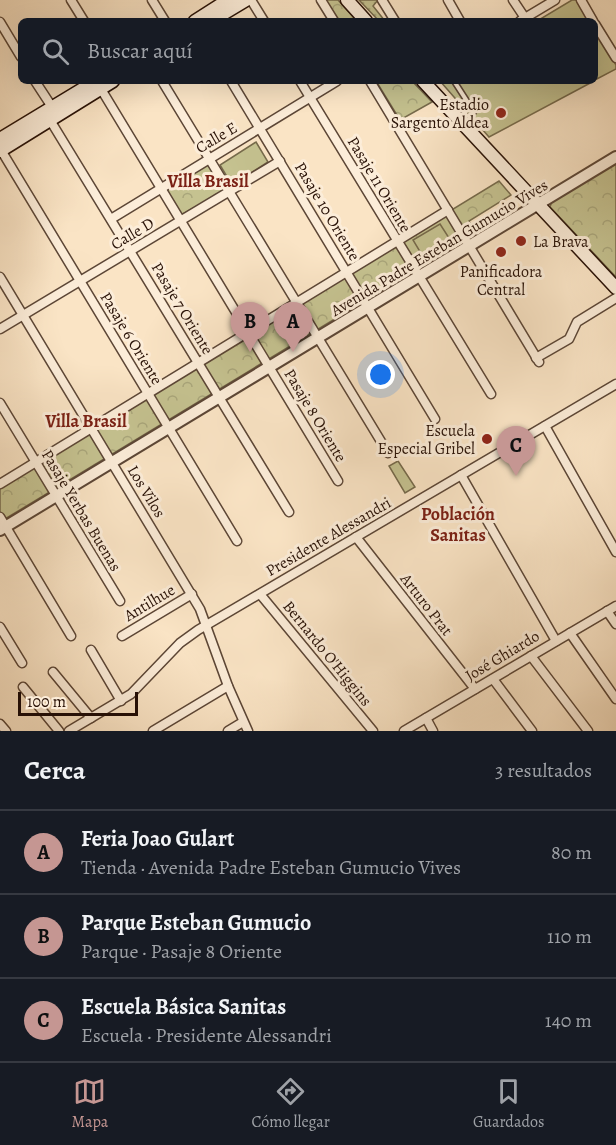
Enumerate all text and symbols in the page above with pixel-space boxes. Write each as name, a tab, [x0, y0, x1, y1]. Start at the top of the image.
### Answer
search box	[18, 18, 598, 84]
icon: search	[39, 35, 72, 68]
text: Buscar aquí	[87, 36, 193, 66]
place label: Estadio Sargento Aldea	[391, 94, 490, 134]
marker: Estadio Sargento Aldea	[494, 106, 508, 120]
street label: Calle E	[192, 117, 242, 159]
street label: Pasaje 11 Oriente	[342, 132, 416, 237]
street label: Pasaje 10 Oriente	[289, 158, 365, 265]
district label: Villa Brasil	[166, 169, 249, 193]
street label: Avenida Padre Esteban Gumucio Vives	[326, 174, 552, 322]
street label: Calle D	[107, 212, 158, 255]
place label: La Brava	[533, 231, 589, 253]
marker: La Brava	[514, 234, 528, 248]
marker: Panificadora Central	[494, 245, 508, 259]
street label: Pasaje 7 Oriente	[146, 258, 218, 359]
place label: Panificadora Central	[460, 261, 543, 301]
street label: Pasaje 6 Oriente	[95, 288, 168, 389]
pin: B	[230, 302, 270, 352]
pin: A	[274, 302, 312, 352]
your location	[366, 360, 395, 389]
street label: Pasaje 8 Oriente	[279, 365, 352, 466]
district label: Villa Brasil	[44, 409, 127, 433]
place label: Escuela Especial Gribel	[377, 420, 476, 460]
pin: C	[496, 426, 536, 476]
marker: Escuela Especial Gribel	[480, 432, 494, 446]
street label: Pasaje Yerbas Buenas	[36, 445, 126, 576]
street label: Los Vilos	[122, 461, 170, 522]
street label: Presidente Alessandri	[262, 492, 395, 582]
district label: Población Sanitas	[421, 502, 495, 547]
street label: Arturo Prat	[394, 568, 458, 640]
street label: Antilhue	[119, 579, 179, 627]
street label: Bernardo O'Higgins	[278, 596, 377, 711]
street label: José Ghiardo	[461, 625, 544, 687]
scale bar	[18, 689, 138, 716]
text: 100 m	[27, 691, 66, 713]
text: Cerca	[24, 753, 86, 788]
text: 3 resultados	[495, 757, 592, 784]
text: Feria Joao Gulart	[81, 824, 234, 854]
text: A	[37, 839, 50, 866]
text: 80 m	[551, 839, 592, 866]
text: Tienda · Avenida Padre Esteban Gumucio Vives	[81, 854, 461, 881]
text: Parque Esteban Gumucio	[81, 908, 311, 938]
text: B	[37, 923, 50, 950]
text: 110 m	[547, 923, 592, 950]
text: Parque · Pasaje 8 Oriente	[81, 938, 282, 965]
text: Escuela Básica Sanitas	[81, 992, 286, 1022]
text: C	[37, 1007, 50, 1034]
text: 140 m	[545, 1007, 592, 1034]
text: Escuela · Presidente Alessandri	[81, 1022, 332, 1049]
tab: Mapa	[72, 1075, 108, 1133]
tab: Cómo llegar	[251, 1075, 330, 1133]
tab: Guardados	[473, 1075, 544, 1133]

